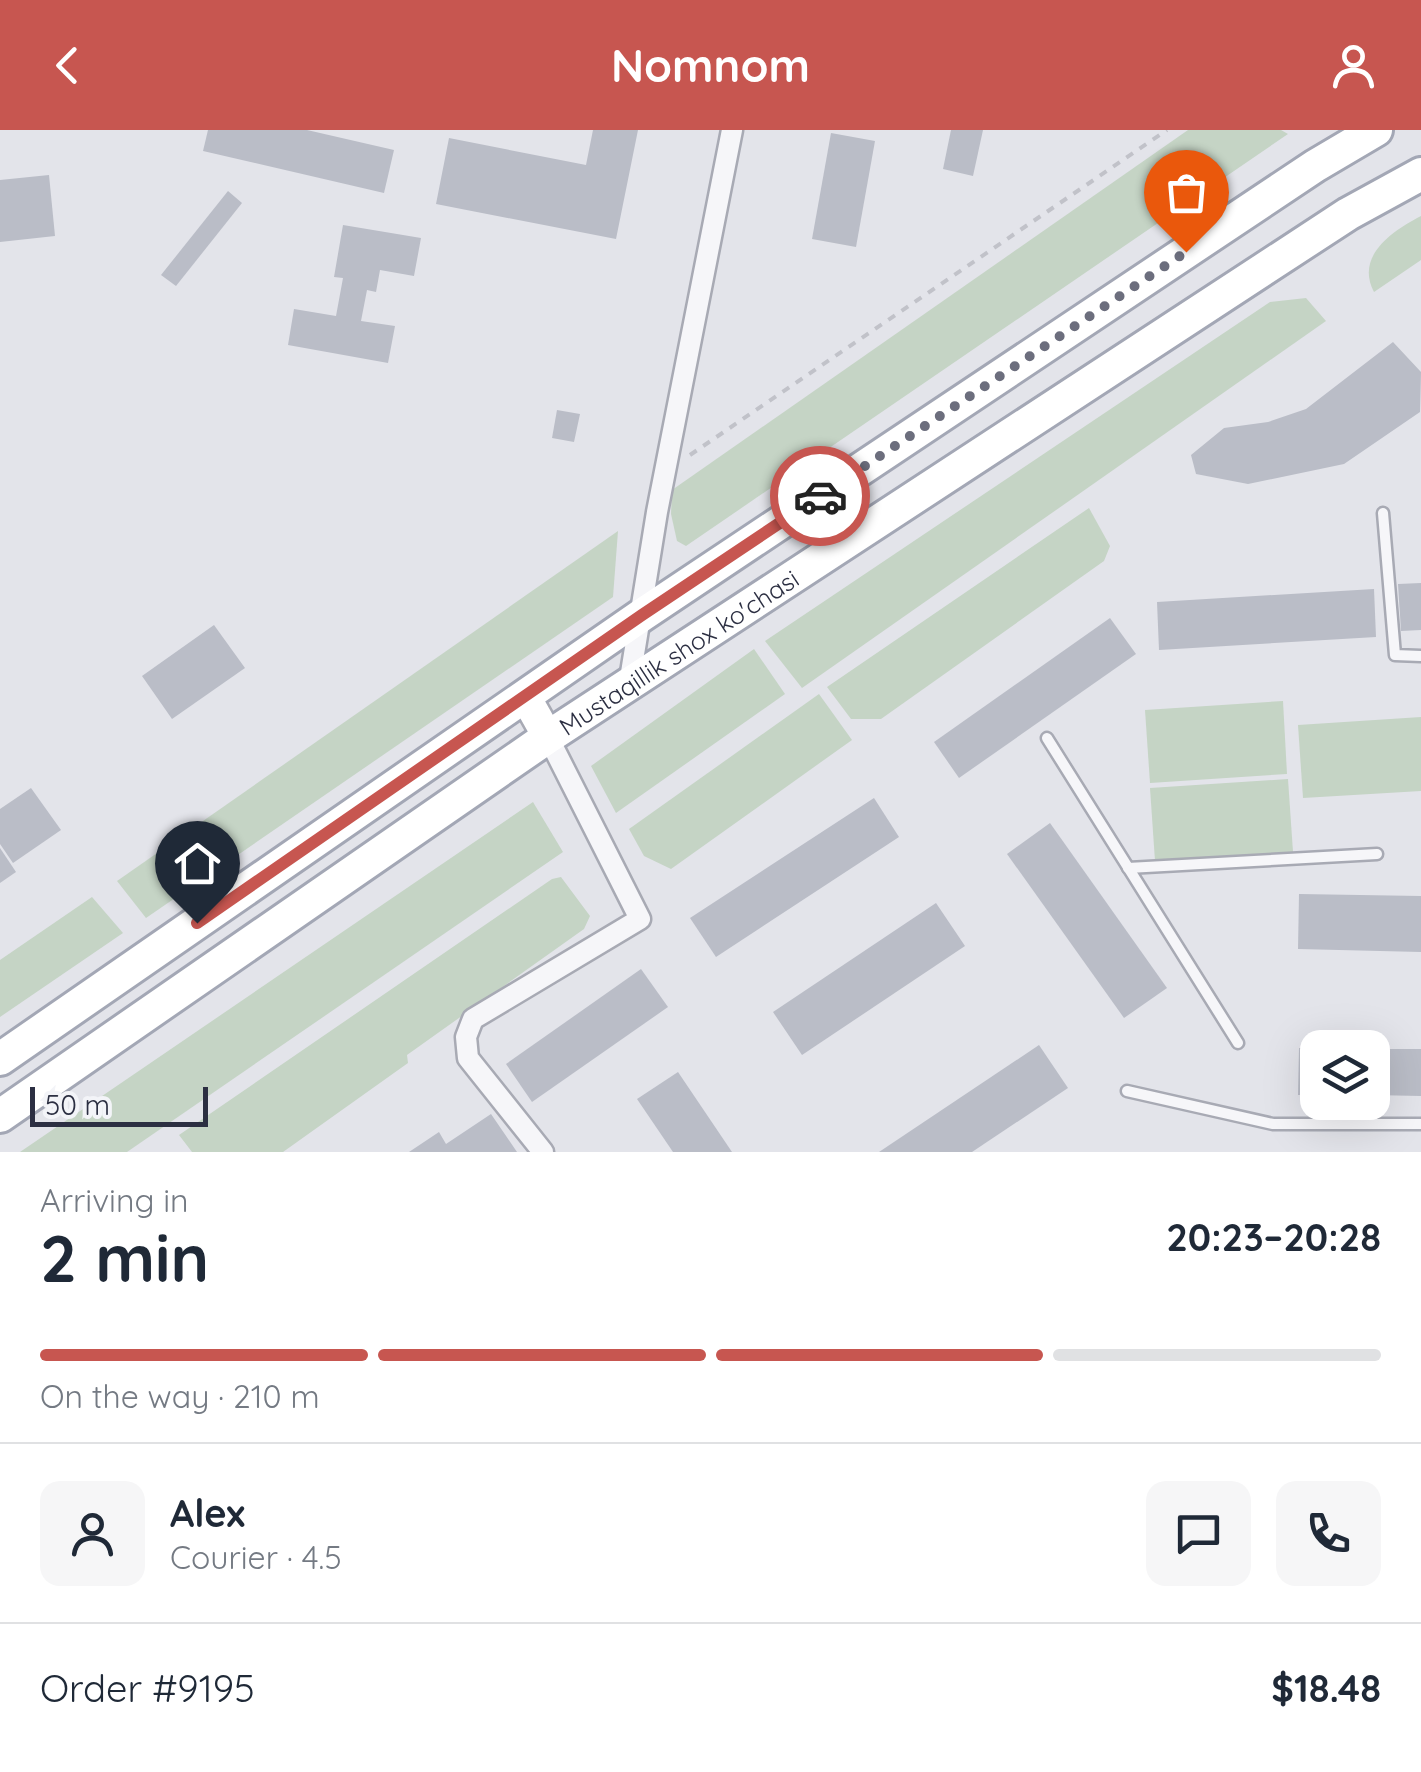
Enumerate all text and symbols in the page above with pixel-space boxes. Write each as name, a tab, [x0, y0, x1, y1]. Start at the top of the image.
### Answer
text: Nomnom	[611, 37, 810, 93]
icon: back	[40, 38, 95, 93]
icon: person	[1326, 38, 1381, 93]
pin	[1144, 150, 1229, 253]
icon: bag	[1159, 165, 1214, 220]
courier	[770, 446, 870, 546]
icon: car	[793, 469, 848, 524]
street label: Mustaqillik shox ko'chasi	[553, 562, 804, 741]
pin	[155, 821, 240, 924]
icon: home	[170, 836, 225, 891]
map controls	[1300, 1030, 1390, 1120]
button: layers	[1300, 1030, 1390, 1120]
scale bar	[30, 1082, 208, 1126]
text: 50 m	[45, 1087, 110, 1122]
text: Arriving in	[40, 1180, 189, 1220]
text: 20:23–20:28	[1166, 1213, 1381, 1261]
text: 2 min	[40, 1217, 209, 1298]
text: On the way · 210 m	[40, 1376, 320, 1416]
button: person	[40, 1481, 145, 1586]
button: chat	[1146, 1481, 1251, 1586]
button: phone	[1276, 1481, 1381, 1586]
text: Alex	[170, 1489, 245, 1537]
text: Courier · 4.5	[170, 1537, 342, 1577]
text: Order #9195	[40, 1664, 255, 1712]
text: $18.48	[1271, 1664, 1381, 1712]

